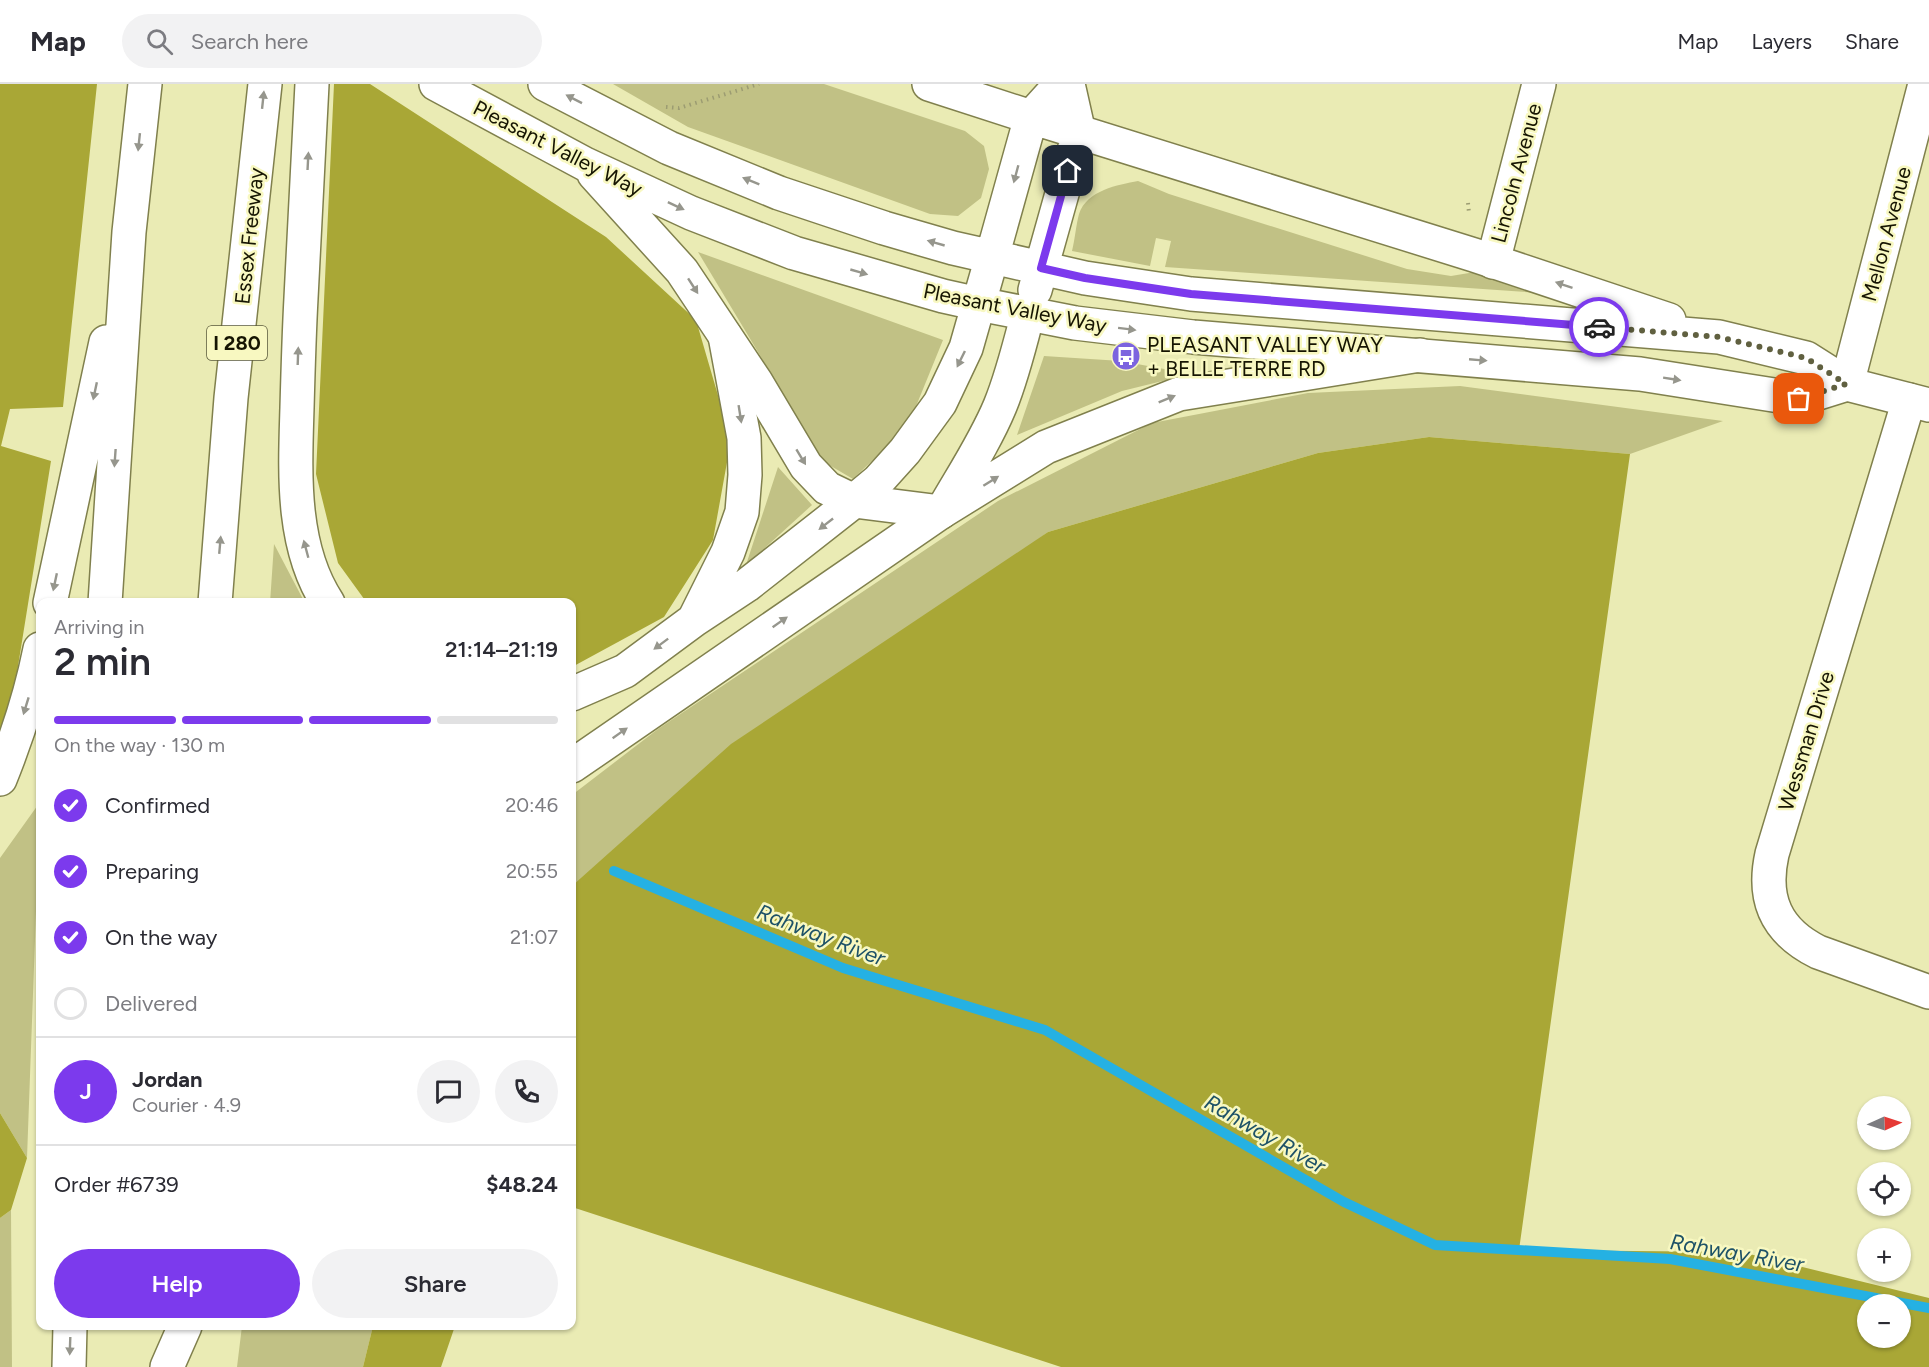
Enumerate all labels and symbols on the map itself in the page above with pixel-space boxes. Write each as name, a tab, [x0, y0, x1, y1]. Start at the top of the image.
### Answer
one-way arrow	[259, 90, 268, 109]
one-way arrow	[566, 94, 583, 104]
street label: Pleasant Valley Way	[469, 95, 647, 201]
street label: Lincoln Avenue	[1485, 100, 1547, 246]
one-way arrow	[134, 133, 144, 152]
pin	[1042, 145, 1093, 196]
one-way arrow	[304, 151, 313, 170]
street label: Mellon Avenue	[1856, 164, 1916, 304]
one-way arrow	[1010, 165, 1020, 183]
street label: Essex Freeway	[229, 166, 269, 306]
one-way arrow	[741, 176, 759, 186]
one-way arrow	[667, 201, 685, 211]
one-way arrow	[926, 238, 944, 247]
one-way arrow	[850, 268, 868, 277]
one-way arrow	[687, 278, 699, 294]
street label: Pleasant Valley Way	[921, 278, 1109, 338]
one-way arrow	[1555, 280, 1573, 290]
courier	[1569, 297, 1629, 357]
one-way arrow	[1118, 325, 1137, 334]
road number: I 280	[207, 326, 267, 360]
place label: PLEASANT VALLEY WAY + BELLE TERRE RD	[1147, 332, 1383, 381]
bus stop icon: PLEASANT VALLEY WAY + BELLE TERRE RD	[1110, 340, 1142, 372]
one-way arrow	[294, 346, 303, 365]
one-way arrow	[957, 351, 966, 368]
one-way arrow	[1469, 355, 1488, 365]
pin	[1773, 373, 1824, 424]
one-way arrow	[1663, 374, 1682, 383]
one-way arrow	[90, 382, 99, 401]
one-way arrow	[1158, 394, 1176, 403]
one-way arrow	[736, 405, 745, 424]
one-way arrow	[110, 448, 119, 467]
one-way arrow	[795, 449, 806, 465]
one-way arrow	[983, 475, 999, 486]
one-way arrow	[818, 517, 833, 529]
one-way arrow	[215, 535, 224, 554]
one-way arrow	[301, 540, 311, 559]
one-way arrow	[49, 573, 59, 592]
one-way arrow	[772, 617, 789, 628]
one-way arrow	[653, 638, 668, 650]
street label: Wessman Drive	[1773, 668, 1839, 814]
one-way arrow	[21, 697, 31, 715]
one-way arrow	[611, 727, 627, 739]
water label: Rahway River	[753, 898, 890, 972]
water label: Rahway River	[1200, 1088, 1332, 1180]
north arrow	[1857, 1096, 1911, 1150]
water label: Rahway River	[1668, 1228, 1807, 1278]
one-way arrow	[65, 1337, 74, 1356]

